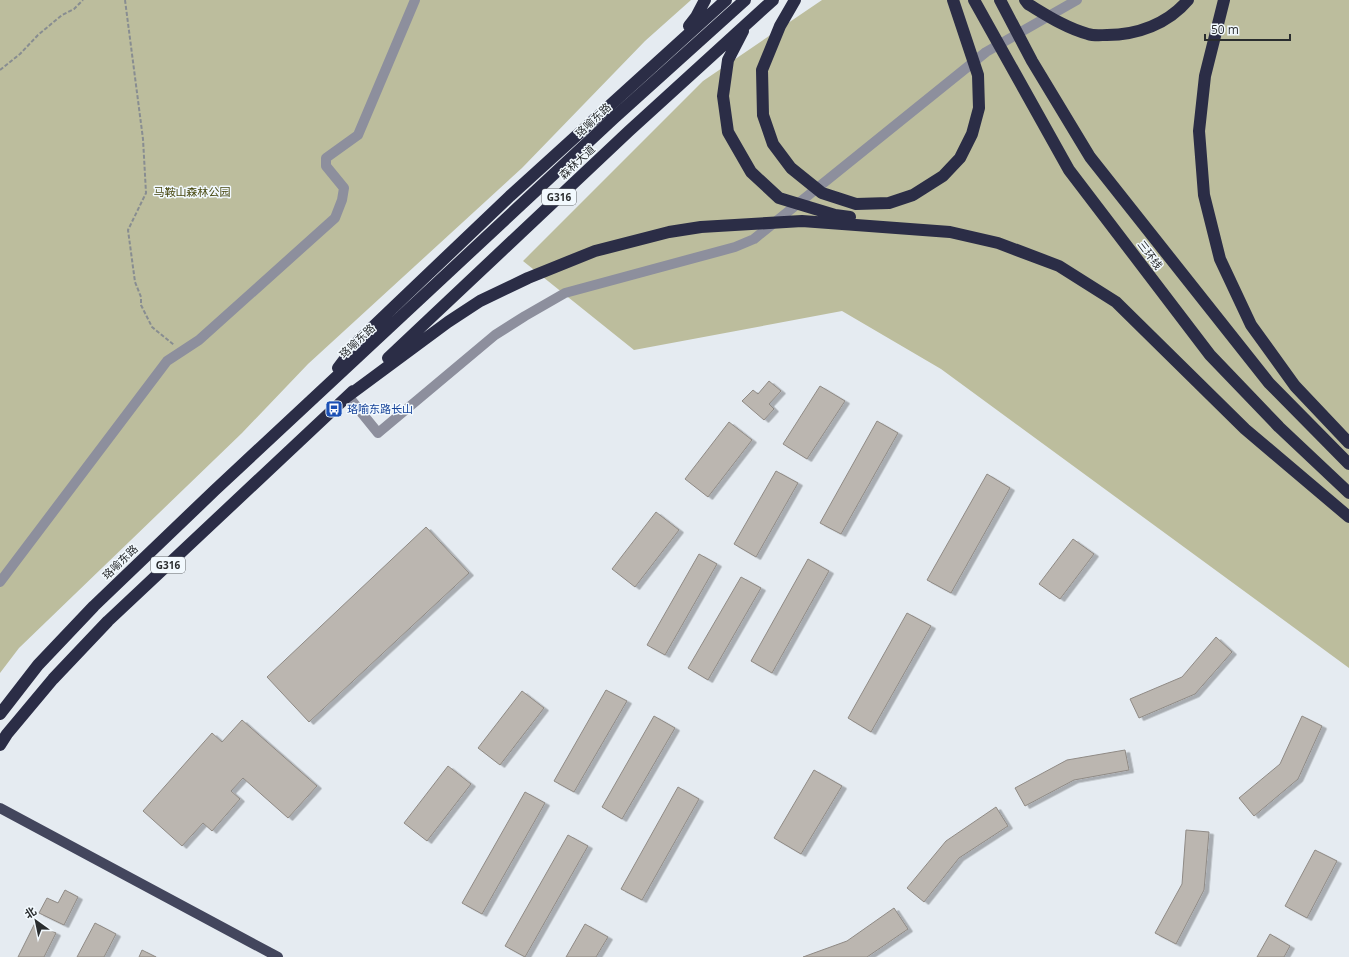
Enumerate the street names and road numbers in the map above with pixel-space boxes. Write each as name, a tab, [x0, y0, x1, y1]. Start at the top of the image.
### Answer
street label: 珞喻东路	[571, 99, 614, 140]
street label: 森林大道	[555, 141, 598, 182]
road number: G316	[542, 189, 576, 205]
street label: 三环线	[1134, 237, 1166, 272]
street label: 珞喻东路	[335, 320, 378, 361]
street label: 珞喻东路	[99, 541, 141, 582]
road number: G316	[151, 557, 185, 573]

